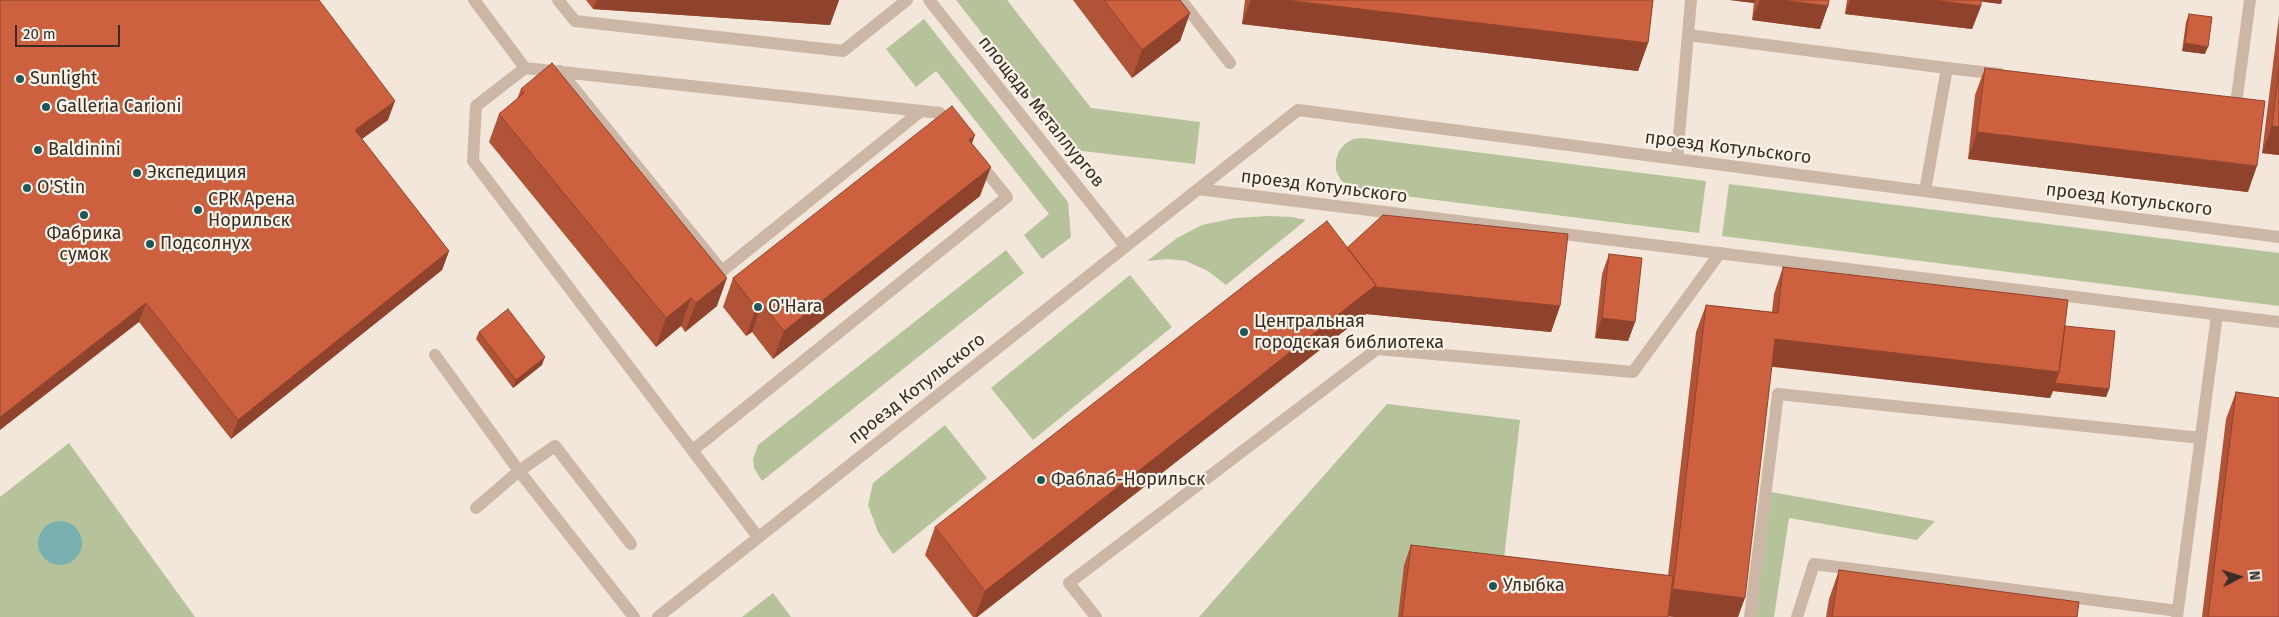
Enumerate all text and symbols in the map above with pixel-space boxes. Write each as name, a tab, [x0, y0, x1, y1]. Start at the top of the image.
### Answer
scale bar	[18, 15, 122, 47]
text: 20 m	[23, 25, 56, 43]
street label: площадь Металлургов	[973, 32, 1109, 192]
place label: Sunlight	[30, 68, 98, 90]
marker: Sunlight	[14, 73, 26, 85]
place label: Galleria Carioni	[56, 96, 182, 118]
marker: Galleria Carioni	[40, 101, 52, 113]
street label: проезд Котульского	[1643, 127, 1813, 169]
place label: Baldinini	[48, 139, 121, 161]
marker: Baldinini	[32, 144, 44, 156]
place label: Экспедиция	[147, 162, 247, 184]
street label: проезд Котульского	[1239, 166, 1409, 208]
marker: Экспедиция	[131, 167, 143, 179]
place label: O'Stin	[37, 177, 85, 199]
street label: проезд Котульского	[2044, 179, 2214, 221]
marker: O'Stin	[21, 182, 33, 194]
place label: СРК Арена Норильск	[208, 189, 295, 232]
marker: СРК Арена Норильск	[192, 204, 204, 216]
marker: Фабрика сумок	[78, 209, 90, 221]
place label: Фабрика сумок	[46, 223, 122, 266]
place label: Подсолнух	[160, 233, 250, 255]
marker: Подсолнух	[144, 238, 156, 250]
place label: O'Hara	[768, 296, 823, 318]
marker: O'Hara	[752, 301, 764, 313]
place label: Центральная городская библиотека	[1254, 311, 1444, 354]
marker: Центральная городская библиотека	[1238, 326, 1250, 338]
street label: проезд Котульского	[844, 329, 990, 449]
place label: Фаблаб-Норильск	[1051, 469, 1205, 491]
marker: Фаблаб-Норильск	[1035, 474, 1047, 486]
north arrow	[2214, 552, 2264, 602]
text: N	[2246, 570, 2263, 581]
place label: Улыбка	[1503, 575, 1565, 597]
marker: Улыбка	[1487, 580, 1499, 592]

